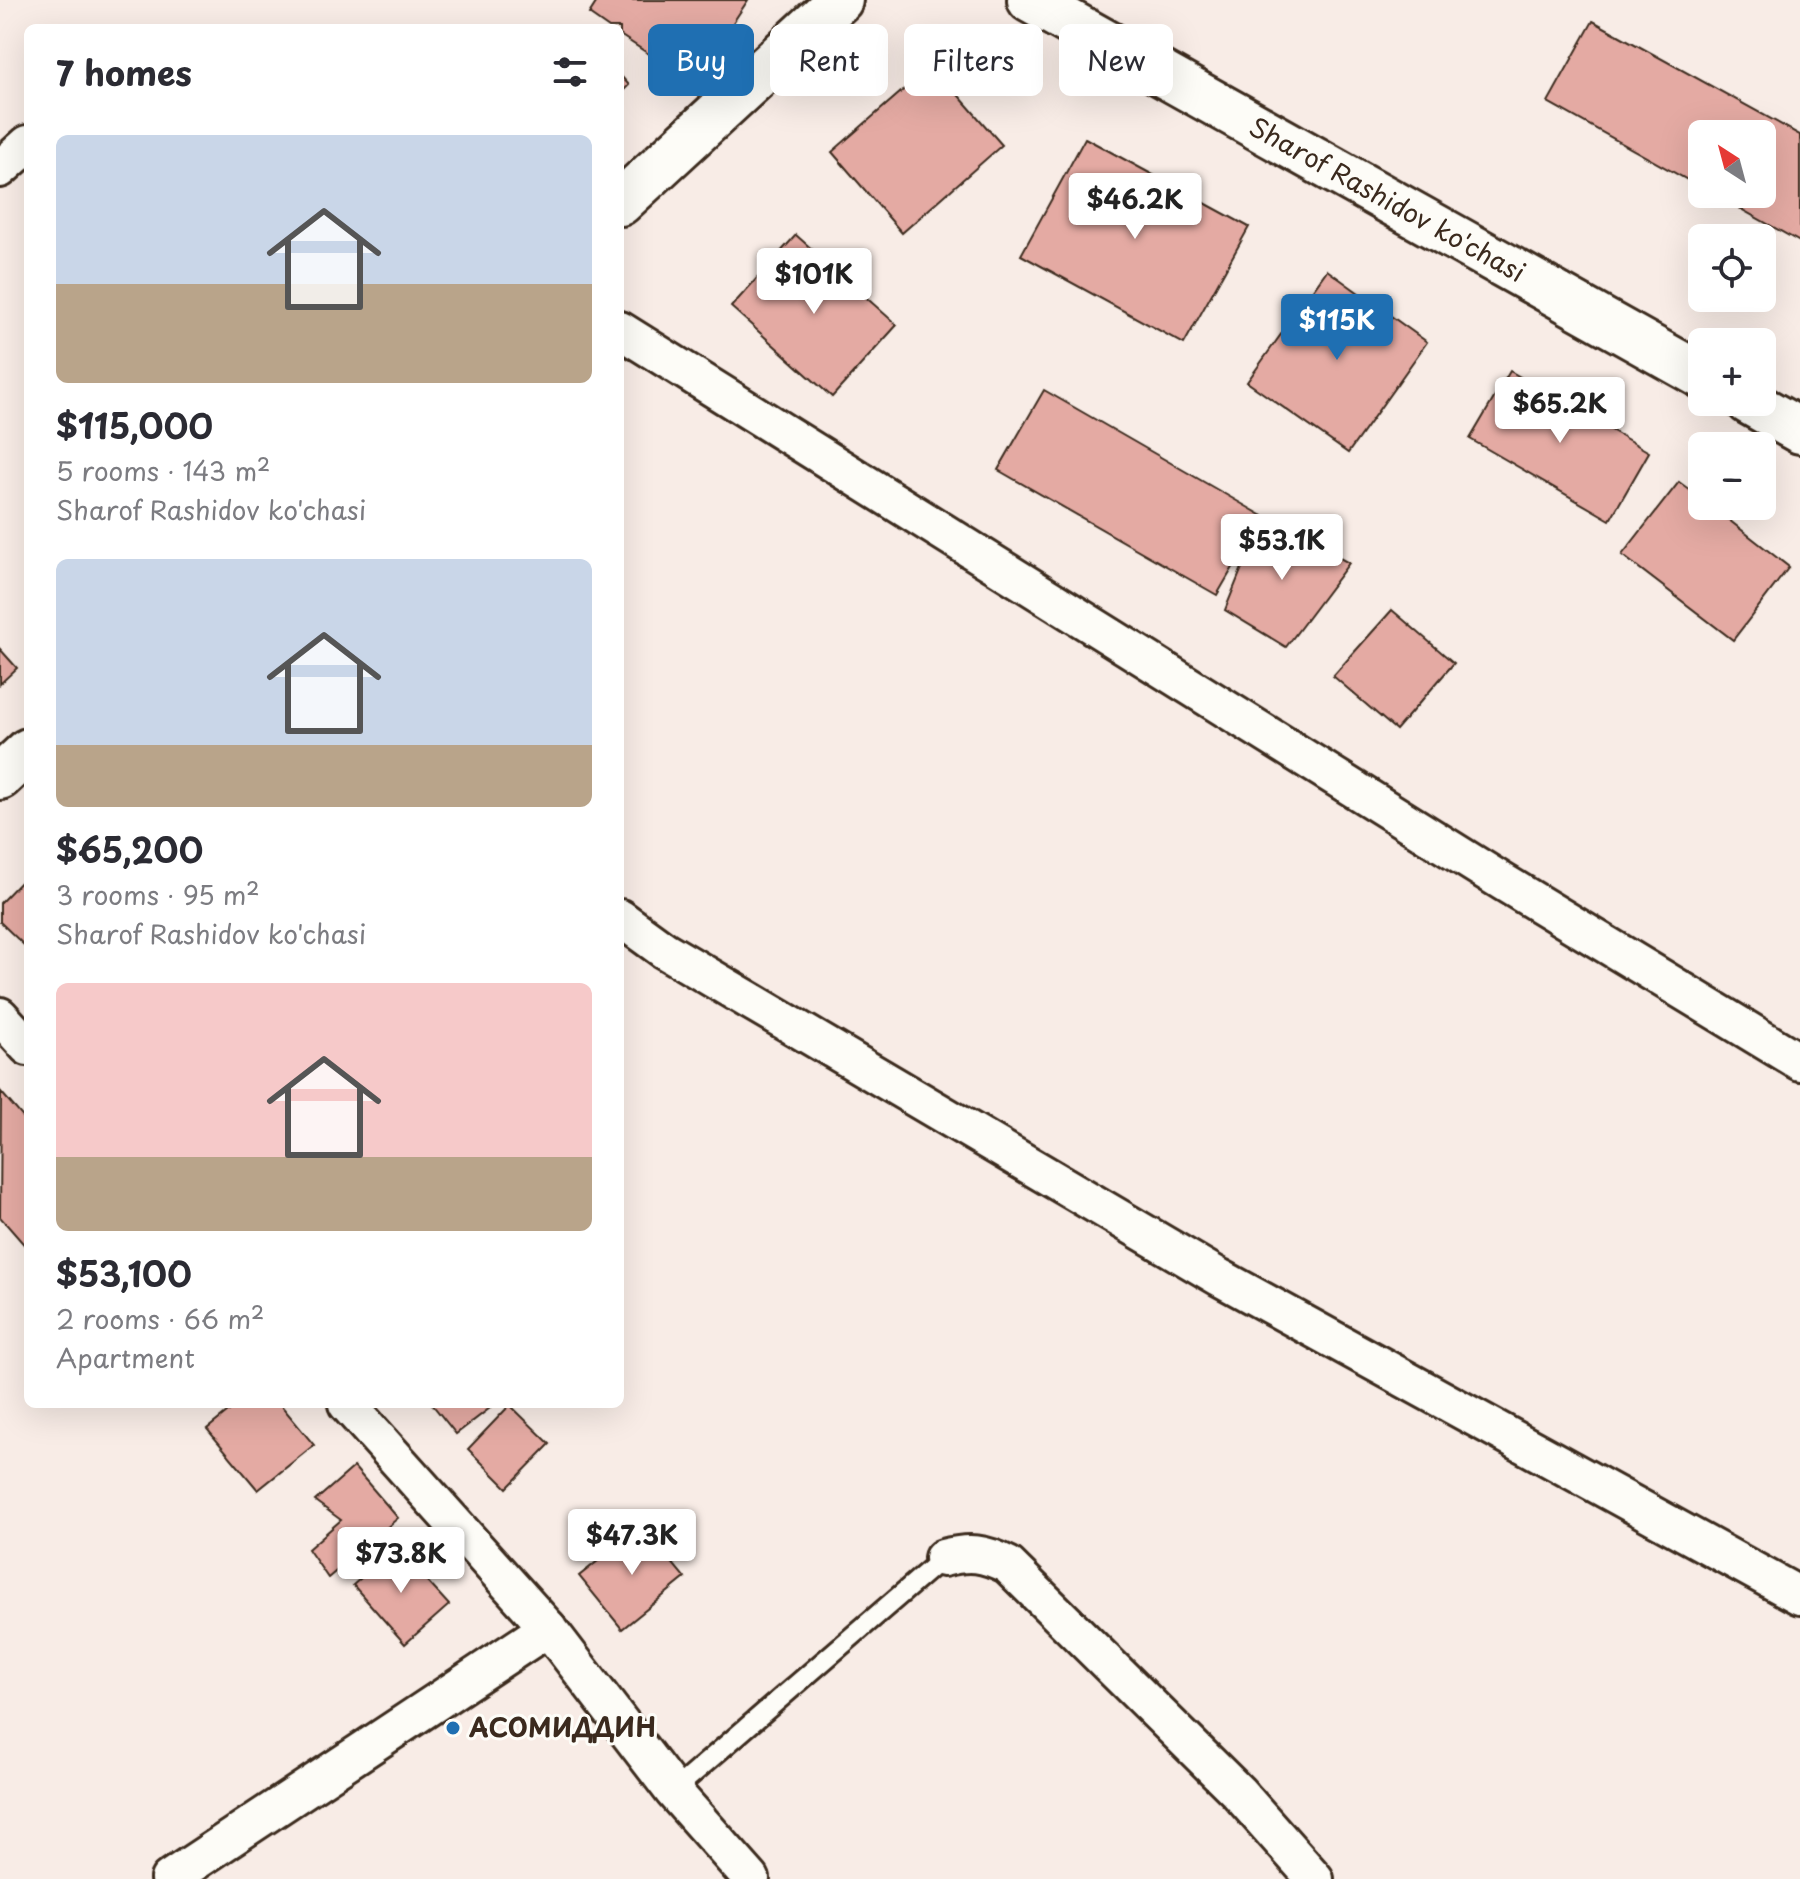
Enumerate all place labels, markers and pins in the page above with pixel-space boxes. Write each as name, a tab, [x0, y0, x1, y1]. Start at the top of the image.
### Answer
pin: $46.2K	[1070, 173, 1200, 241]
pin: $101K	[758, 248, 870, 316]
pin: $115K	[1281, 294, 1393, 362]
pin: $65.2K	[1495, 377, 1625, 445]
pin: $53.1K	[1217, 514, 1347, 582]
pin: $47.3K	[567, 1509, 697, 1577]
pin: $73.8K	[336, 1527, 466, 1595]
place label: АСОМИДДИН	[468, 1707, 656, 1746]
marker: АСОМИДДИН	[444, 1719, 462, 1737]

